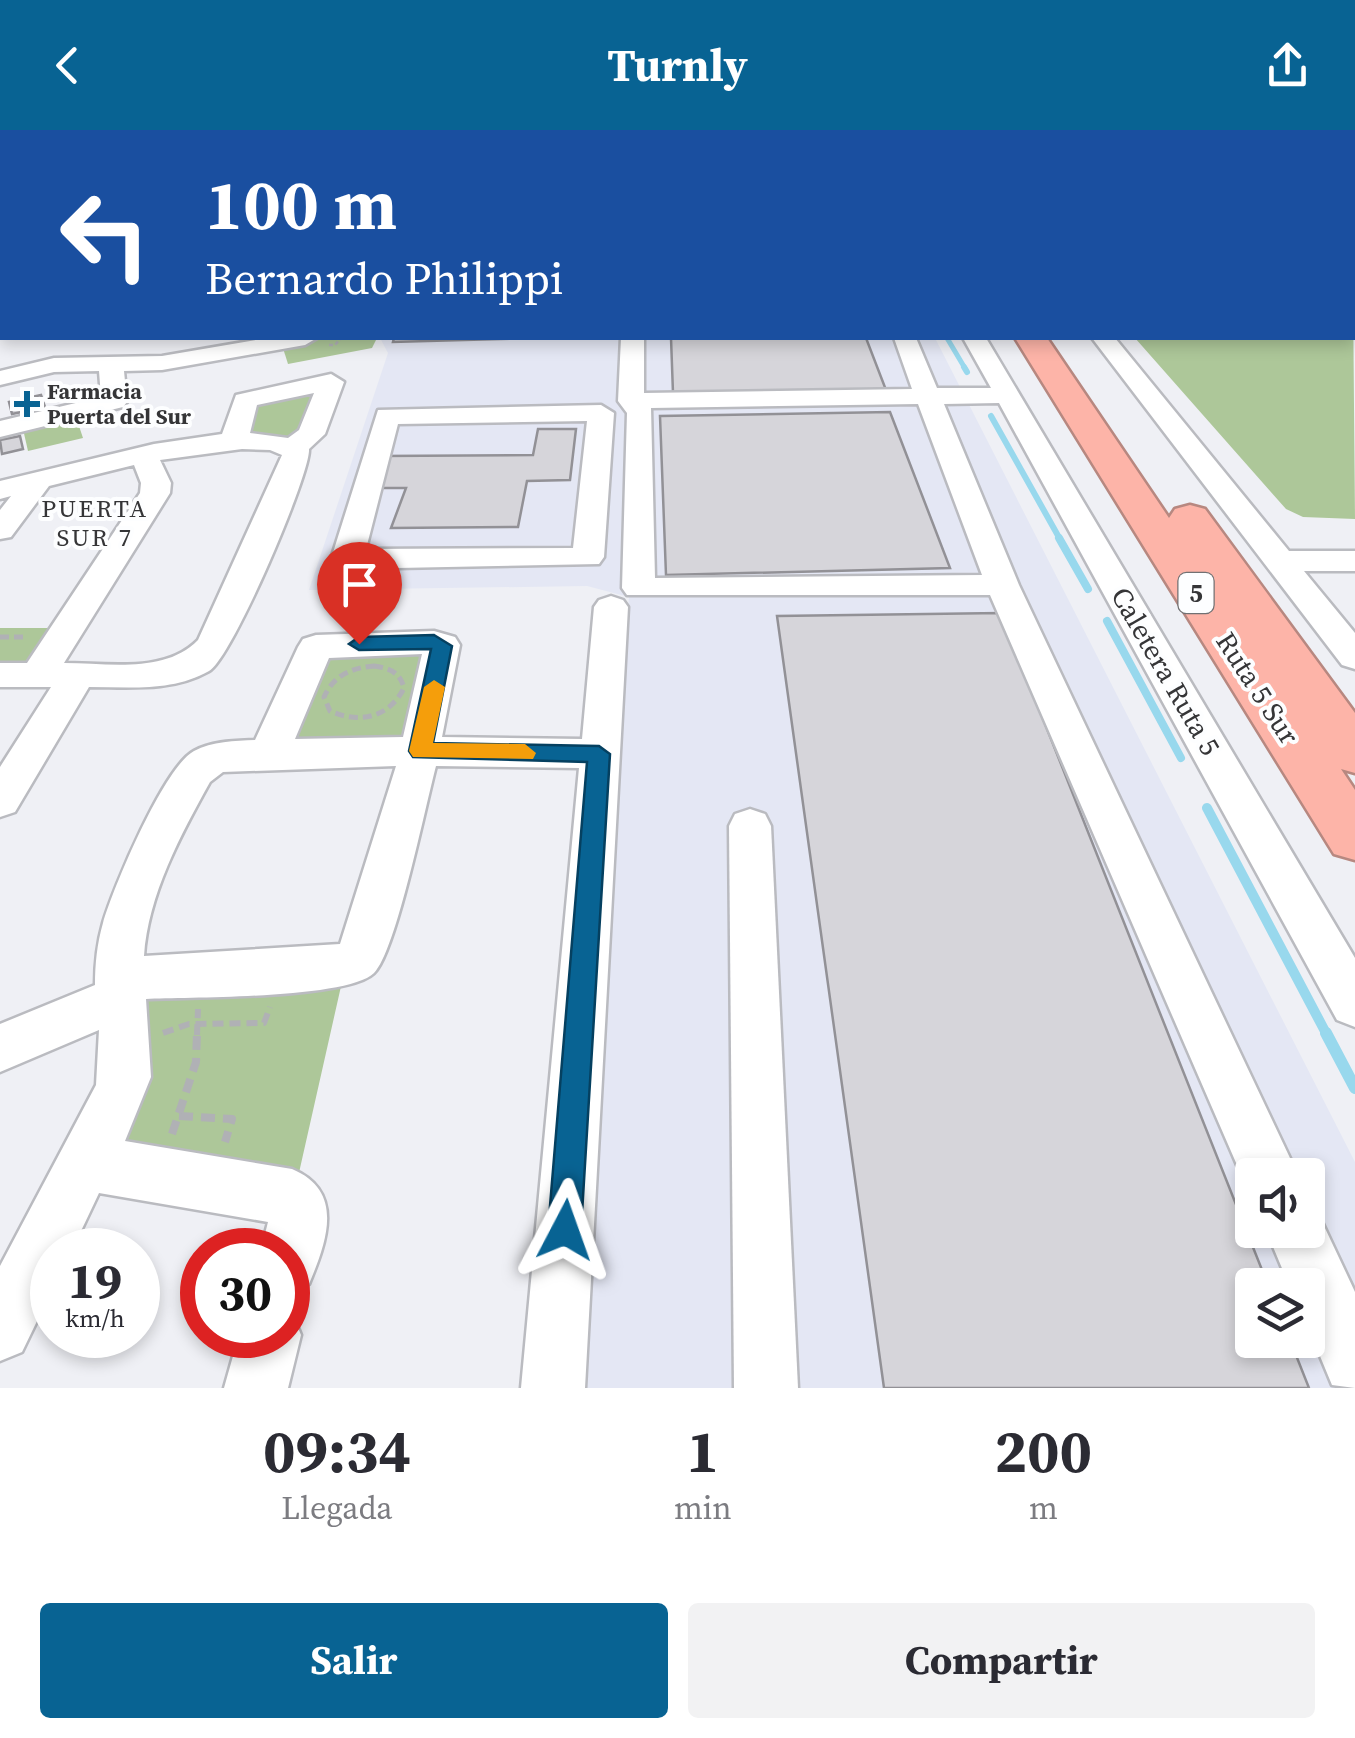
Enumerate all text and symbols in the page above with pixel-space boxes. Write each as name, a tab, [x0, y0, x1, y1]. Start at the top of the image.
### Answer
text: Turnly	[607, 34, 748, 96]
icon: back	[40, 38, 95, 93]
icon: share	[1260, 38, 1315, 93]
text: 100 m	[205, 156, 397, 252]
icon: left	[40, 170, 170, 300]
text: Bernardo Philippi	[205, 247, 563, 309]
place label: Farmacia Puerta del Sur	[47, 376, 192, 431]
marker: Farmacia Puerta del Sur	[16, 393, 38, 415]
district label: PUERTA SUR 7	[41, 491, 149, 554]
pin	[317, 542, 402, 645]
icon: arrive	[332, 557, 387, 612]
road number: 5	[1178, 573, 1214, 613]
street label: Caletera Ruta 5	[1102, 580, 1230, 762]
street label: Ruta 5 Sur	[1208, 624, 1309, 752]
map controls	[1235, 1158, 1325, 1358]
button: sound	[1235, 1158, 1325, 1248]
position arrow	[513, 1178, 617, 1282]
speed limit sign: 30	[180, 1228, 310, 1358]
text: 19	[68, 1246, 122, 1315]
button: layers	[1235, 1268, 1325, 1358]
text: km/h	[65, 1301, 125, 1335]
text: 09:34	[263, 1410, 411, 1492]
text: 1	[686, 1410, 719, 1492]
text: 200	[995, 1410, 1092, 1492]
text: Llegada	[281, 1486, 393, 1530]
text: min	[674, 1486, 732, 1530]
text: m	[1029, 1486, 1058, 1530]
button: Salir	[40, 1603, 668, 1718]
button: Compartir	[688, 1603, 1315, 1718]

